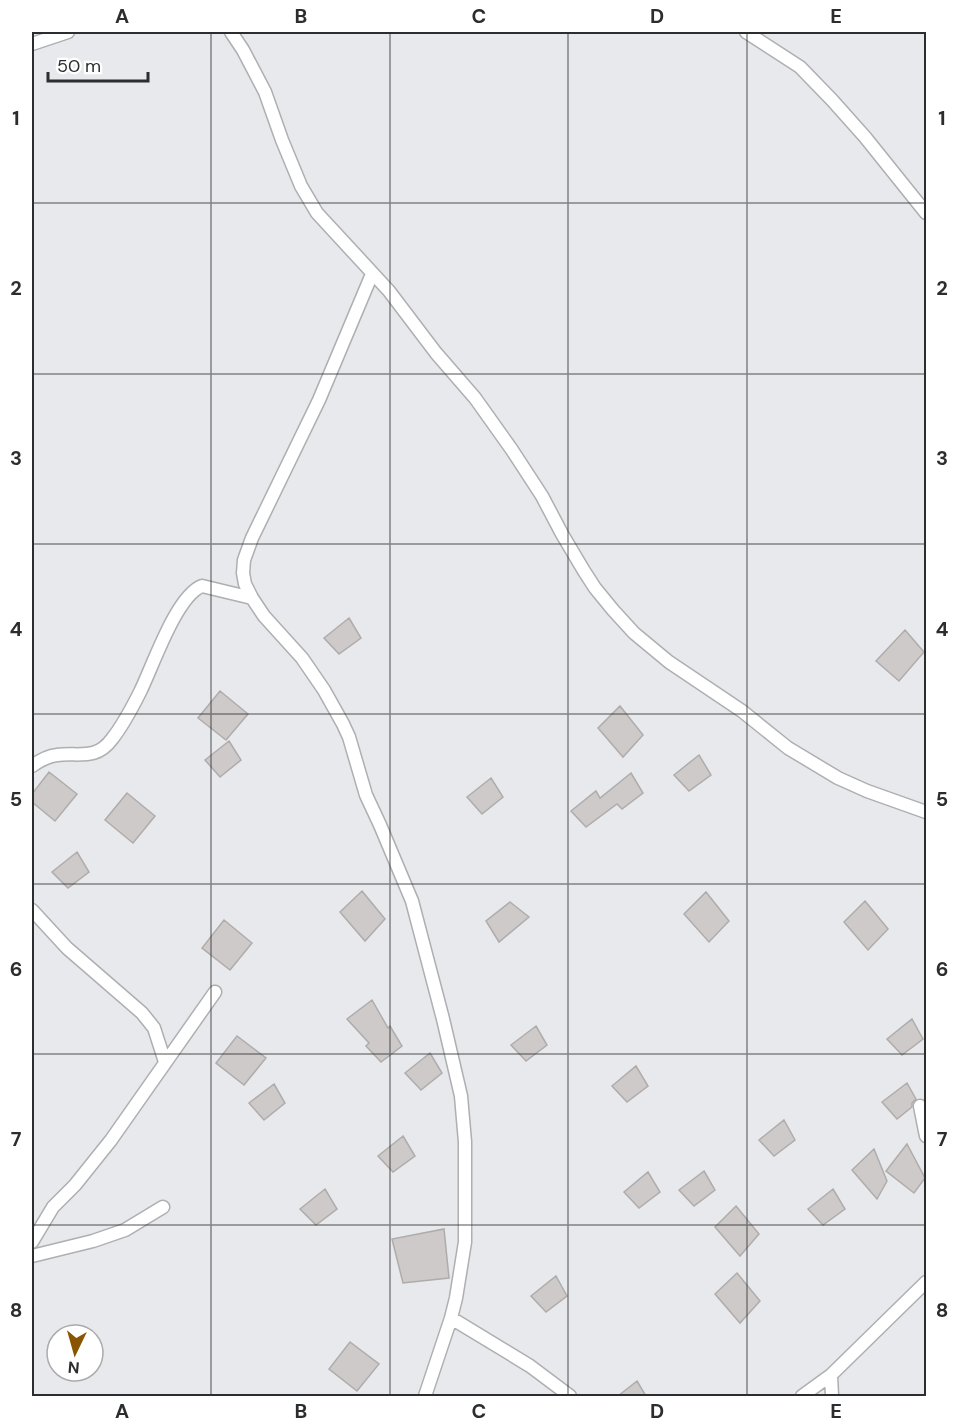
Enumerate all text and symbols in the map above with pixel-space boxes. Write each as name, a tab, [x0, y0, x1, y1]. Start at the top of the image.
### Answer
text: A	[115, 3, 129, 29]
text: B	[295, 3, 307, 29]
text: C	[472, 3, 486, 29]
text: D	[650, 3, 664, 29]
text: E	[830, 3, 842, 29]
scale bar	[48, 45, 148, 83]
text: 50 m	[57, 54, 101, 78]
text: 1	[12, 105, 20, 131]
text: 1	[938, 105, 946, 131]
text: 2	[10, 275, 22, 301]
text: 2	[936, 275, 948, 301]
text: 3	[10, 445, 22, 471]
text: 3	[936, 445, 948, 471]
text: 4	[10, 616, 23, 642]
text: 4	[936, 616, 949, 642]
text: 5	[10, 786, 22, 812]
text: 5	[936, 786, 948, 812]
text: 6	[10, 956, 22, 982]
text: 6	[936, 956, 948, 982]
text: 7	[11, 1126, 22, 1152]
text: 7	[937, 1126, 948, 1152]
text: 8	[10, 1297, 22, 1323]
text: 8	[936, 1297, 948, 1323]
north arrow	[45, 1323, 105, 1383]
text: N	[67, 1356, 80, 1378]
text: A	[115, 1398, 129, 1424]
text: B	[295, 1398, 307, 1424]
text: C	[472, 1398, 486, 1424]
text: D	[650, 1398, 664, 1424]
text: E	[830, 1398, 842, 1424]

